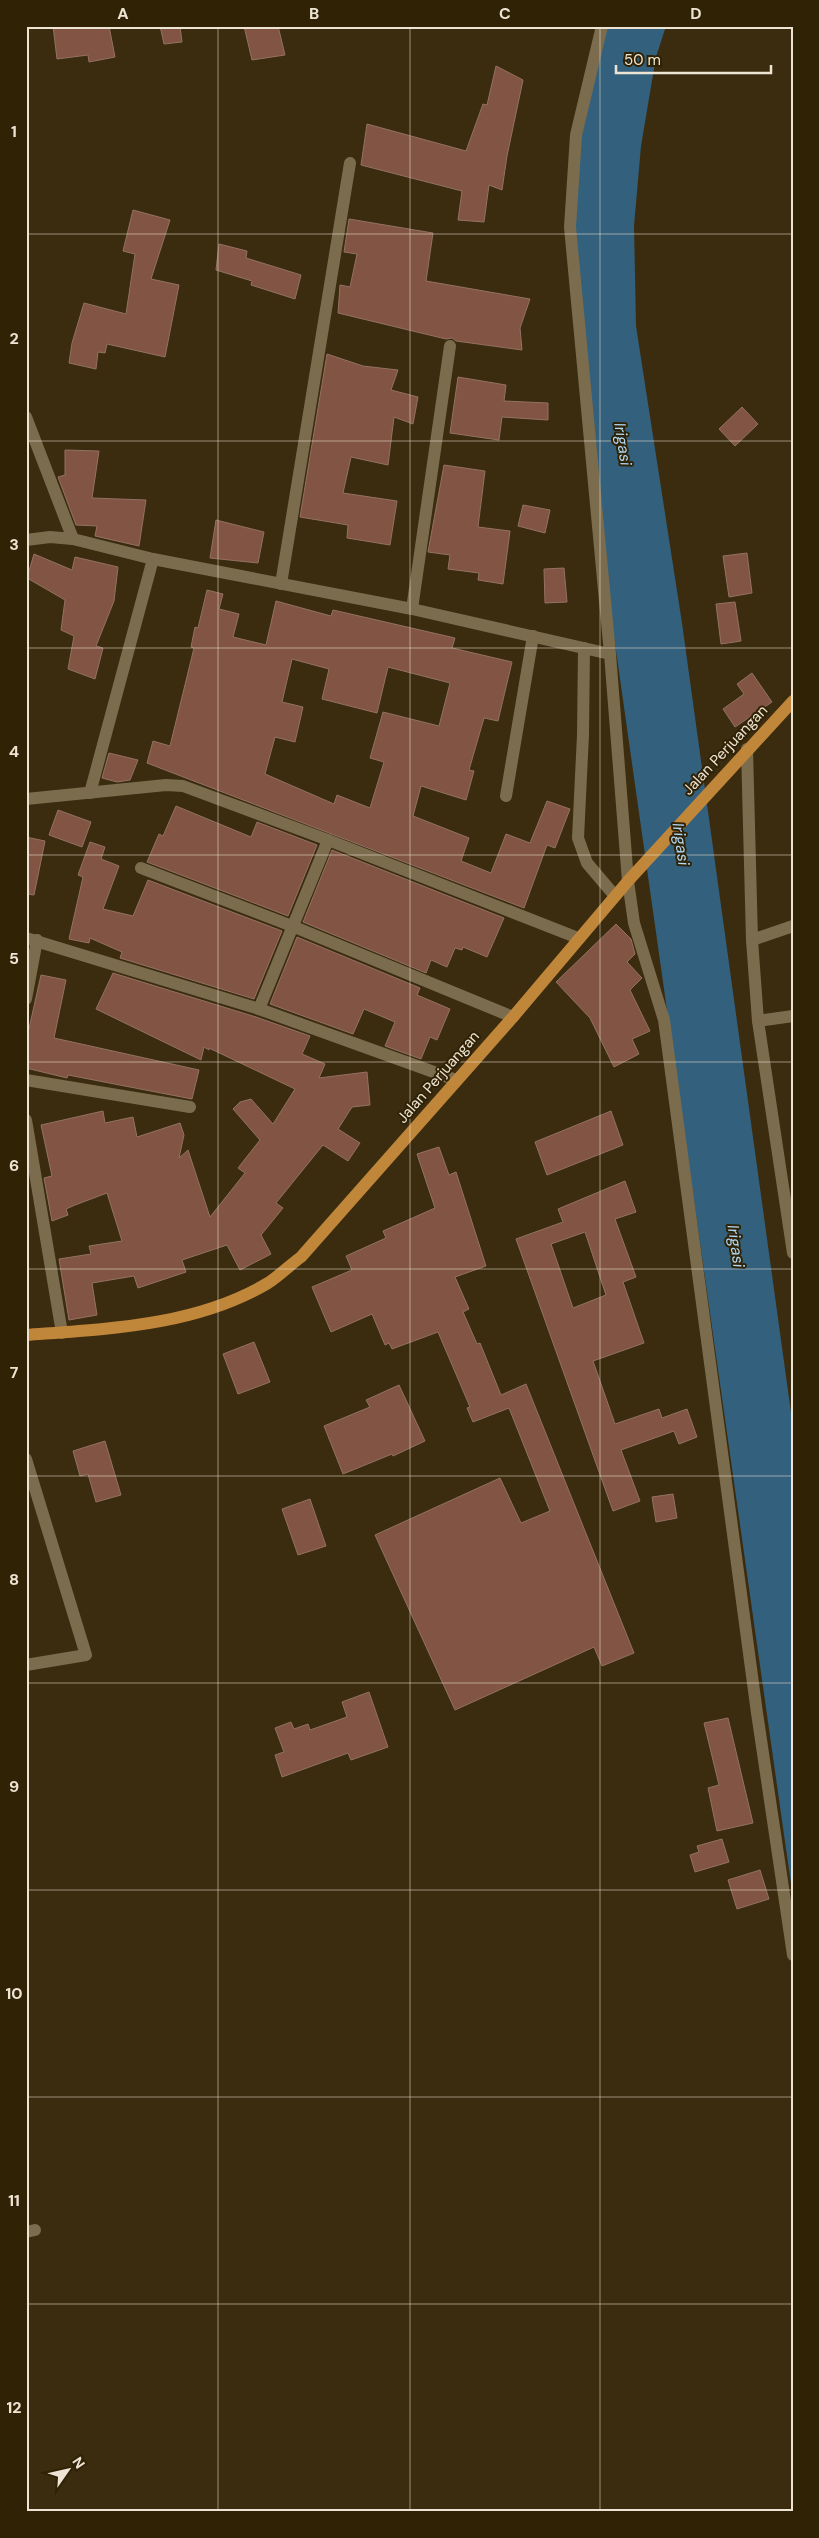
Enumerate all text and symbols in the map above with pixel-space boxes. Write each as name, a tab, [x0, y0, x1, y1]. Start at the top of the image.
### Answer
text: A	[117, 3, 129, 24]
text: B	[309, 3, 319, 24]
text: C	[499, 3, 511, 24]
text: D	[690, 3, 702, 24]
scale bar	[616, 42, 772, 74]
text: 50 m	[624, 50, 661, 70]
text: 1	[11, 121, 17, 142]
text: 2	[9, 328, 19, 349]
water label: Irigasi	[609, 421, 637, 468]
text: 3	[9, 534, 19, 555]
street label: Jalan Perjuangan	[678, 701, 772, 799]
text: 4	[9, 741, 19, 762]
water label: Irigasi	[668, 821, 695, 868]
text: 5	[9, 948, 19, 969]
street label: Jalan Perjuangan	[392, 1027, 484, 1127]
text: 6	[9, 1155, 19, 1176]
water label: Irigasi	[723, 1223, 750, 1270]
text: 7	[10, 1362, 19, 1383]
text: 8	[9, 1569, 19, 1590]
text: 9	[9, 1776, 19, 1797]
text: 10	[5, 1983, 23, 2004]
text: 11	[8, 2190, 20, 2211]
text: 12	[6, 2397, 22, 2418]
north arrow	[42, 2446, 92, 2496]
text: N	[68, 2453, 89, 2472]

